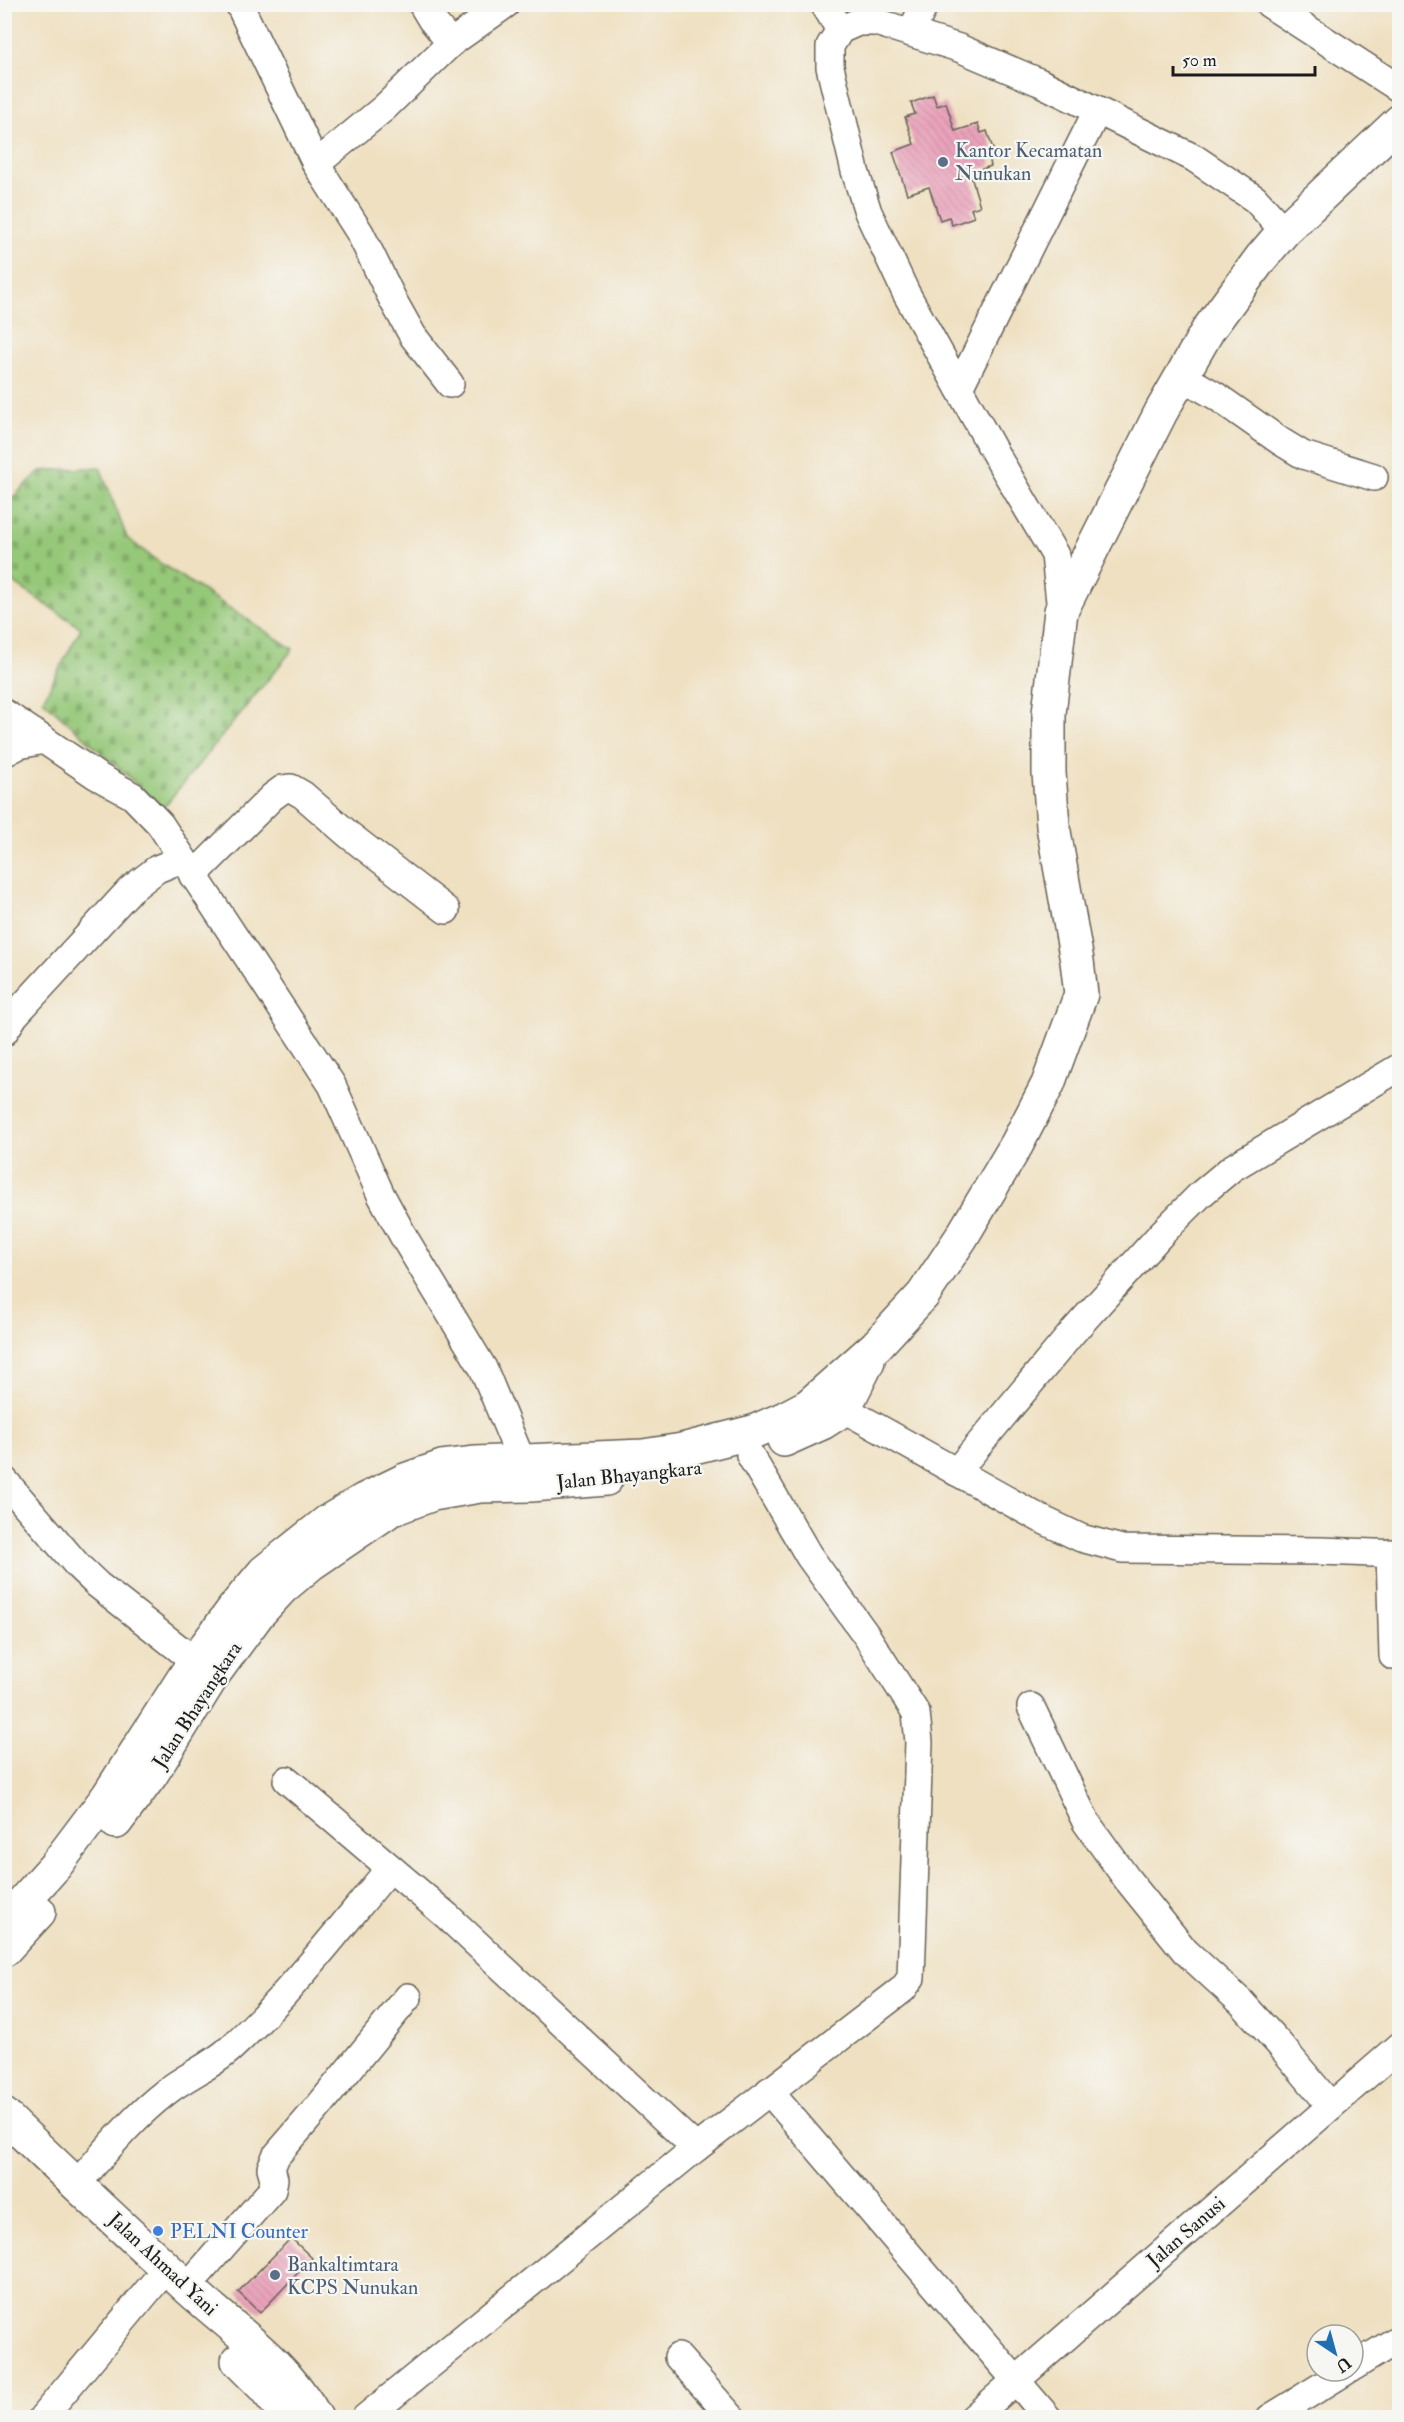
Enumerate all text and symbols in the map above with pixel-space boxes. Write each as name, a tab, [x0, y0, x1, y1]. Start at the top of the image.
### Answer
scale bar	[1173, 39, 1316, 77]
text: 50 m	[1182, 49, 1217, 72]
place label: Kantor Kecamatan Nunukan	[955, 138, 1102, 186]
marker: Kantor Kecamatan Nunukan	[936, 155, 950, 169]
street label: Jalan Bhayangkara	[554, 1455, 704, 1495]
street label: Jalan Bhayangkara	[146, 1636, 248, 1774]
street label: Jalan Sanusi	[1141, 2191, 1230, 2274]
street label: Jalan Ahmad Yani	[102, 2206, 223, 2321]
place label: PELNI Counter	[170, 2219, 308, 2244]
marker: PELNI Counter	[151, 2224, 165, 2238]
place label: Bankaltimtara KCPS Nunukan	[287, 2252, 418, 2300]
marker: Bankaltimtara KCPS Nunukan	[268, 2268, 282, 2282]
north arrow	[1305, 2323, 1365, 2383]
text: U	[1331, 2352, 1355, 2377]

